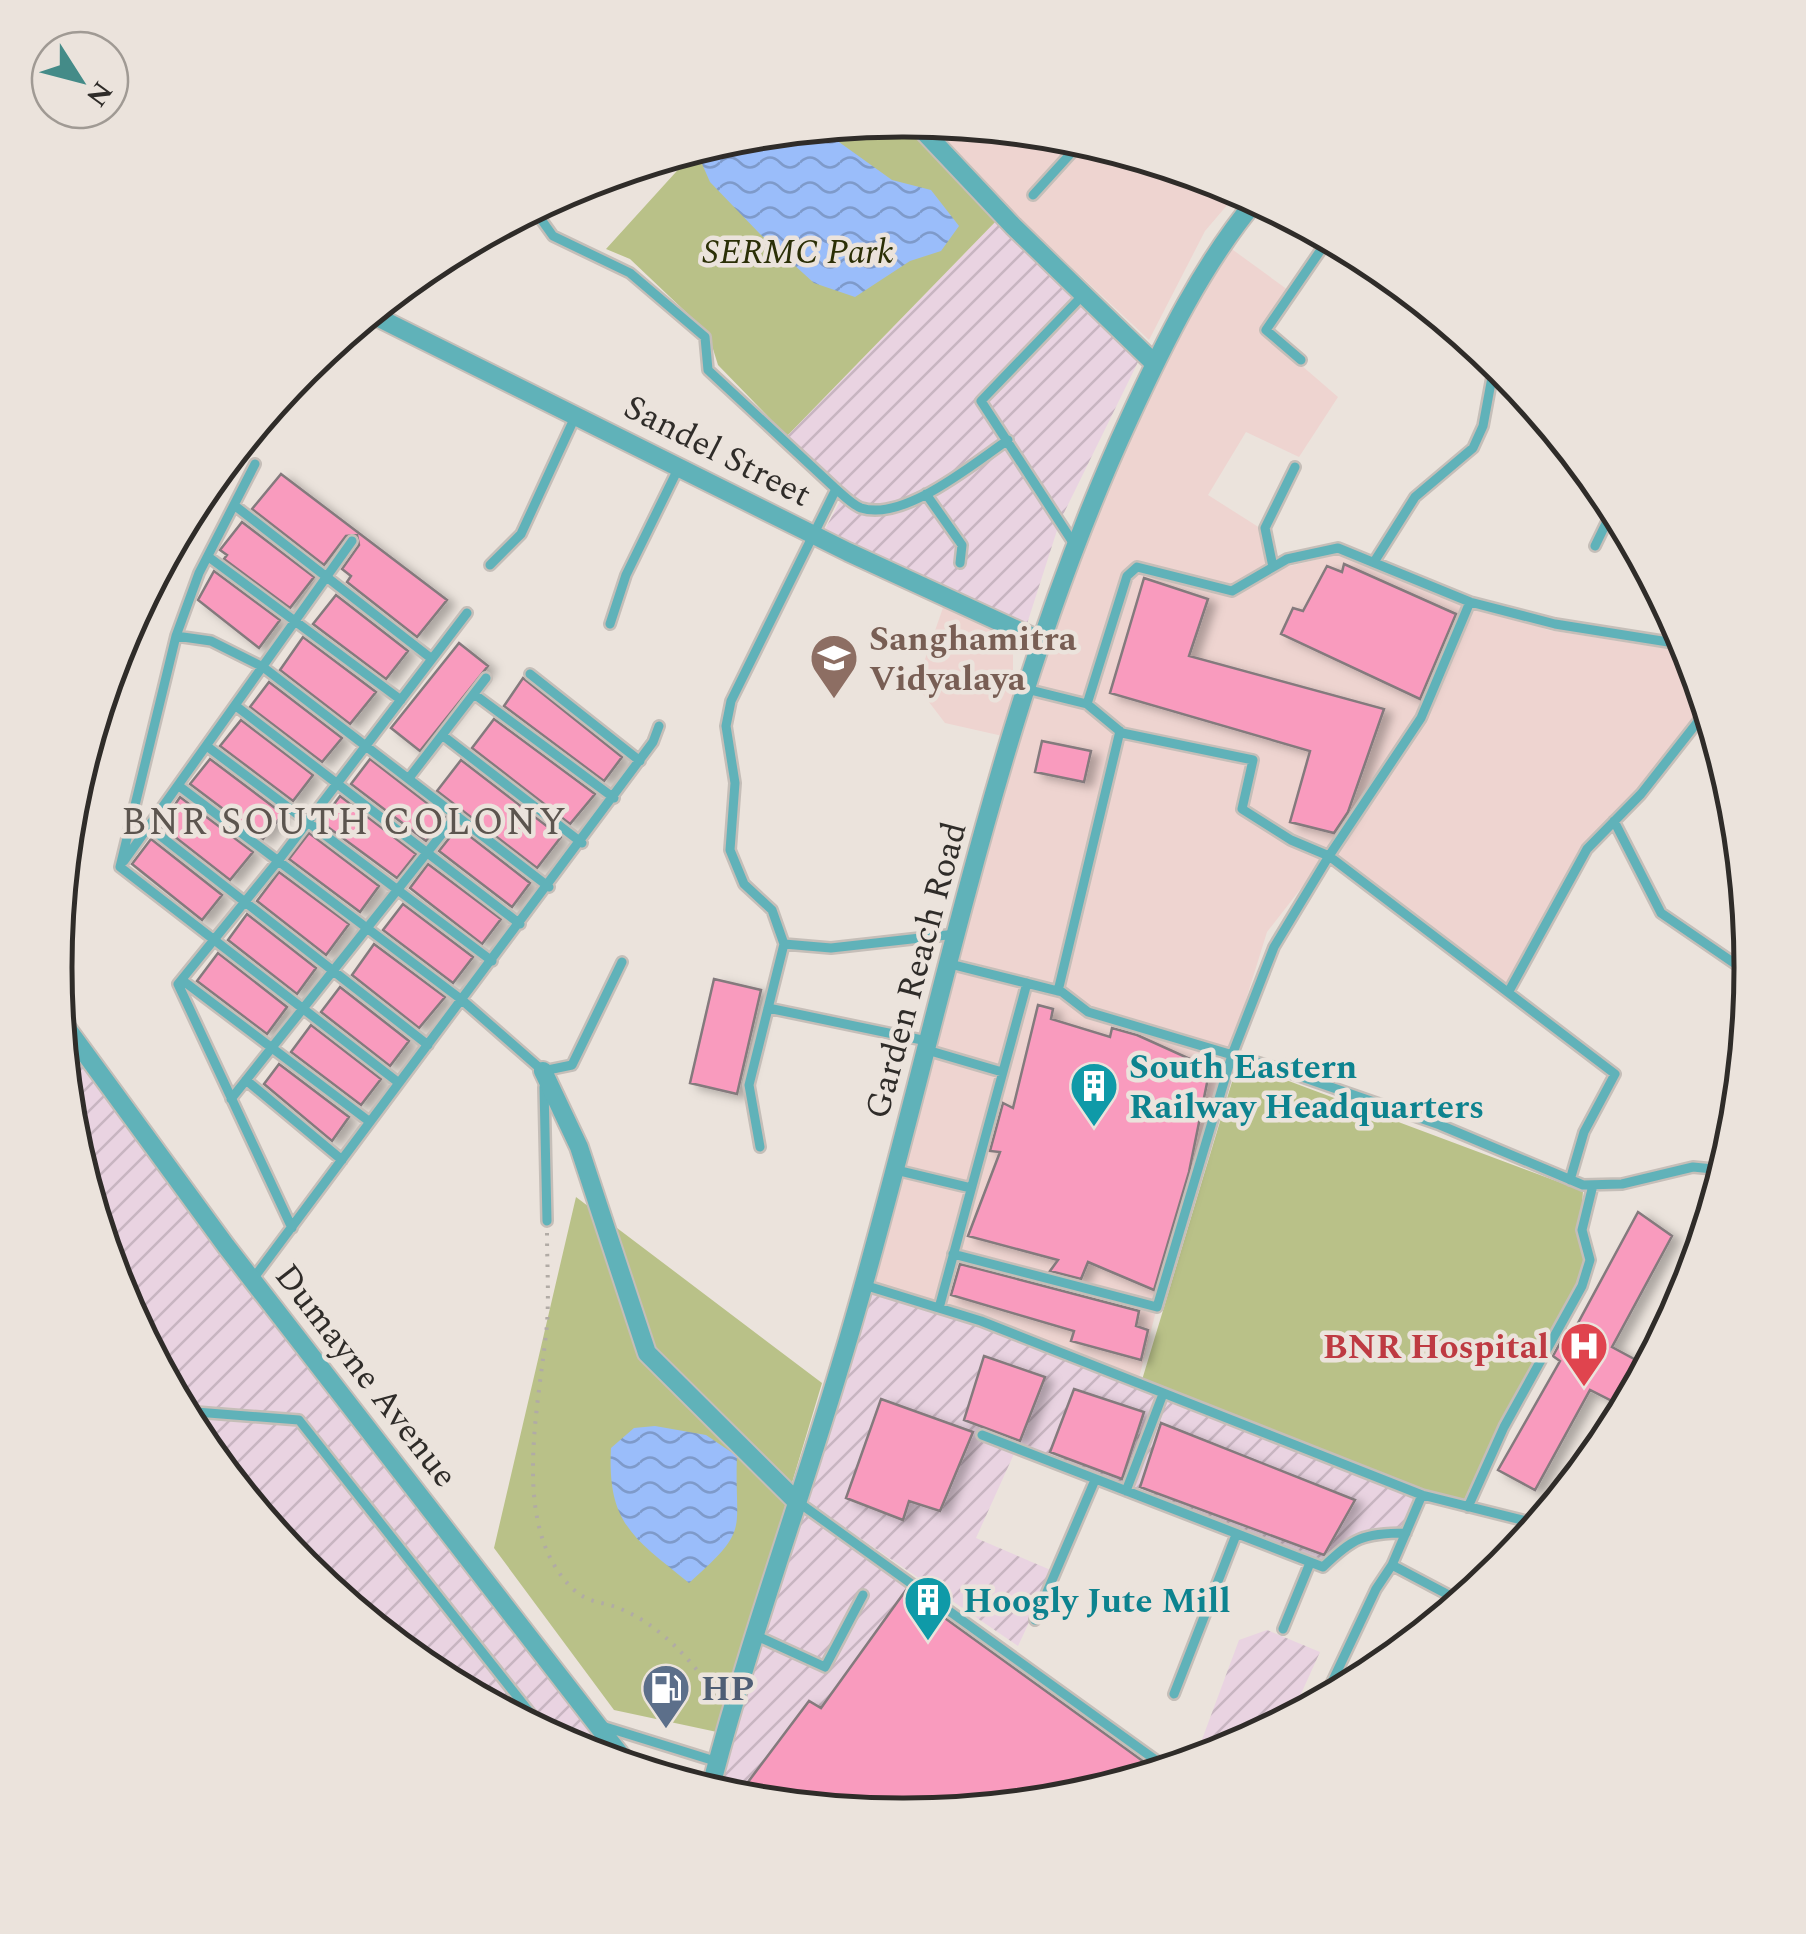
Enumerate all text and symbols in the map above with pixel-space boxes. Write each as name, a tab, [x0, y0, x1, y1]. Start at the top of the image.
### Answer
north arrow	[30, 30, 130, 130]
text: N	[75, 72, 123, 116]
park label: SERMC Park	[702, 226, 894, 279]
street label: Sandel Street	[614, 381, 820, 521]
place label: Sanghamitra Vidyalaya	[869, 613, 1077, 706]
school or university icon: Sanghamitra Vidyalaya	[808, 632, 860, 700]
district label: BNR SOUTH COLONY	[121, 794, 569, 852]
street label: Garden Reach Road	[851, 816, 982, 1125]
place label: South Eastern Railway Headquarters	[1129, 1041, 1484, 1134]
building icon: South Eastern Railway Headquarters	[1068, 1060, 1120, 1128]
street label: Dumayne Avenue	[261, 1252, 470, 1499]
hospital icon: BNR Hospital	[1558, 1320, 1610, 1388]
place label: BNR Hospital	[1323, 1321, 1549, 1374]
building icon: Hoogly Jute Mill	[902, 1574, 954, 1642]
place label: Hoogly Jute Mill	[963, 1575, 1231, 1628]
fuel station icon: HP	[640, 1662, 692, 1730]
place label: HP	[701, 1663, 754, 1716]

